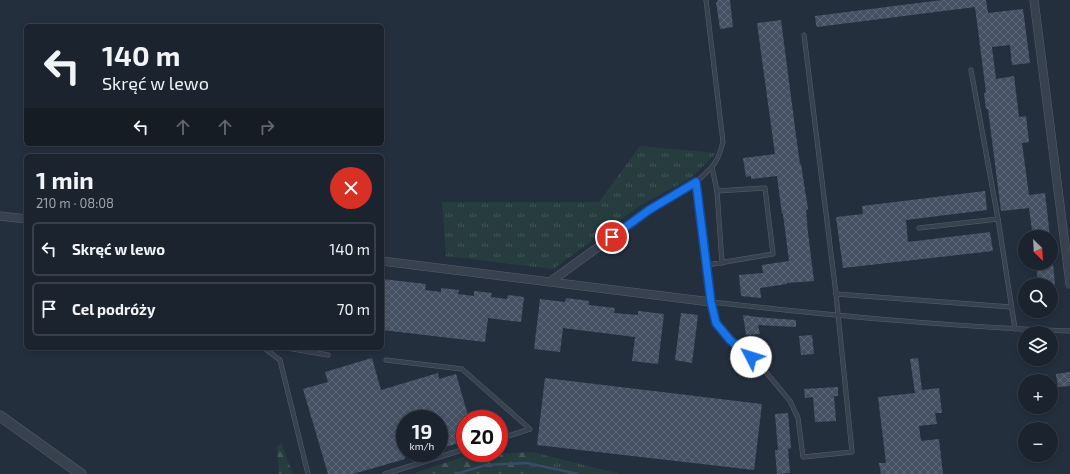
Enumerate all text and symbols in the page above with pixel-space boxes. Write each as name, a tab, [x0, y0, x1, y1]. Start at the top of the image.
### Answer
text: 140 m	[102, 38, 180, 72]
icon: left	[36, 40, 88, 92]
text: Skręć w lewo	[102, 72, 209, 94]
icon: left	[130, 116, 152, 138]
icon: ahead	[172, 116, 194, 138]
icon: ahead	[214, 116, 236, 138]
icon: right	[256, 116, 278, 138]
text: 1 min	[36, 165, 94, 194]
button: close	[330, 167, 372, 209]
text: 210 m · 08:08	[36, 195, 114, 211]
pin	[595, 220, 629, 254]
icon: arrive	[601, 226, 623, 248]
north arrow	[1018, 230, 1058, 270]
map controls	[1018, 230, 1058, 462]
icon: left	[38, 238, 60, 260]
text: Skręć w lewo	[72, 240, 165, 258]
text: 140 m	[329, 240, 370, 258]
button: search	[1018, 278, 1058, 318]
icon: arrive	[38, 298, 60, 320]
text: Cel podróży	[72, 300, 155, 318]
text: 70 m	[337, 300, 370, 318]
button: layers	[1018, 326, 1058, 366]
position arrow	[730, 336, 772, 378]
button: +	[1018, 374, 1058, 414]
speed limit sign: 20	[456, 410, 508, 462]
text: 19	[412, 419, 432, 443]
button: −	[1018, 422, 1058, 462]
text: km/h	[410, 440, 434, 452]

